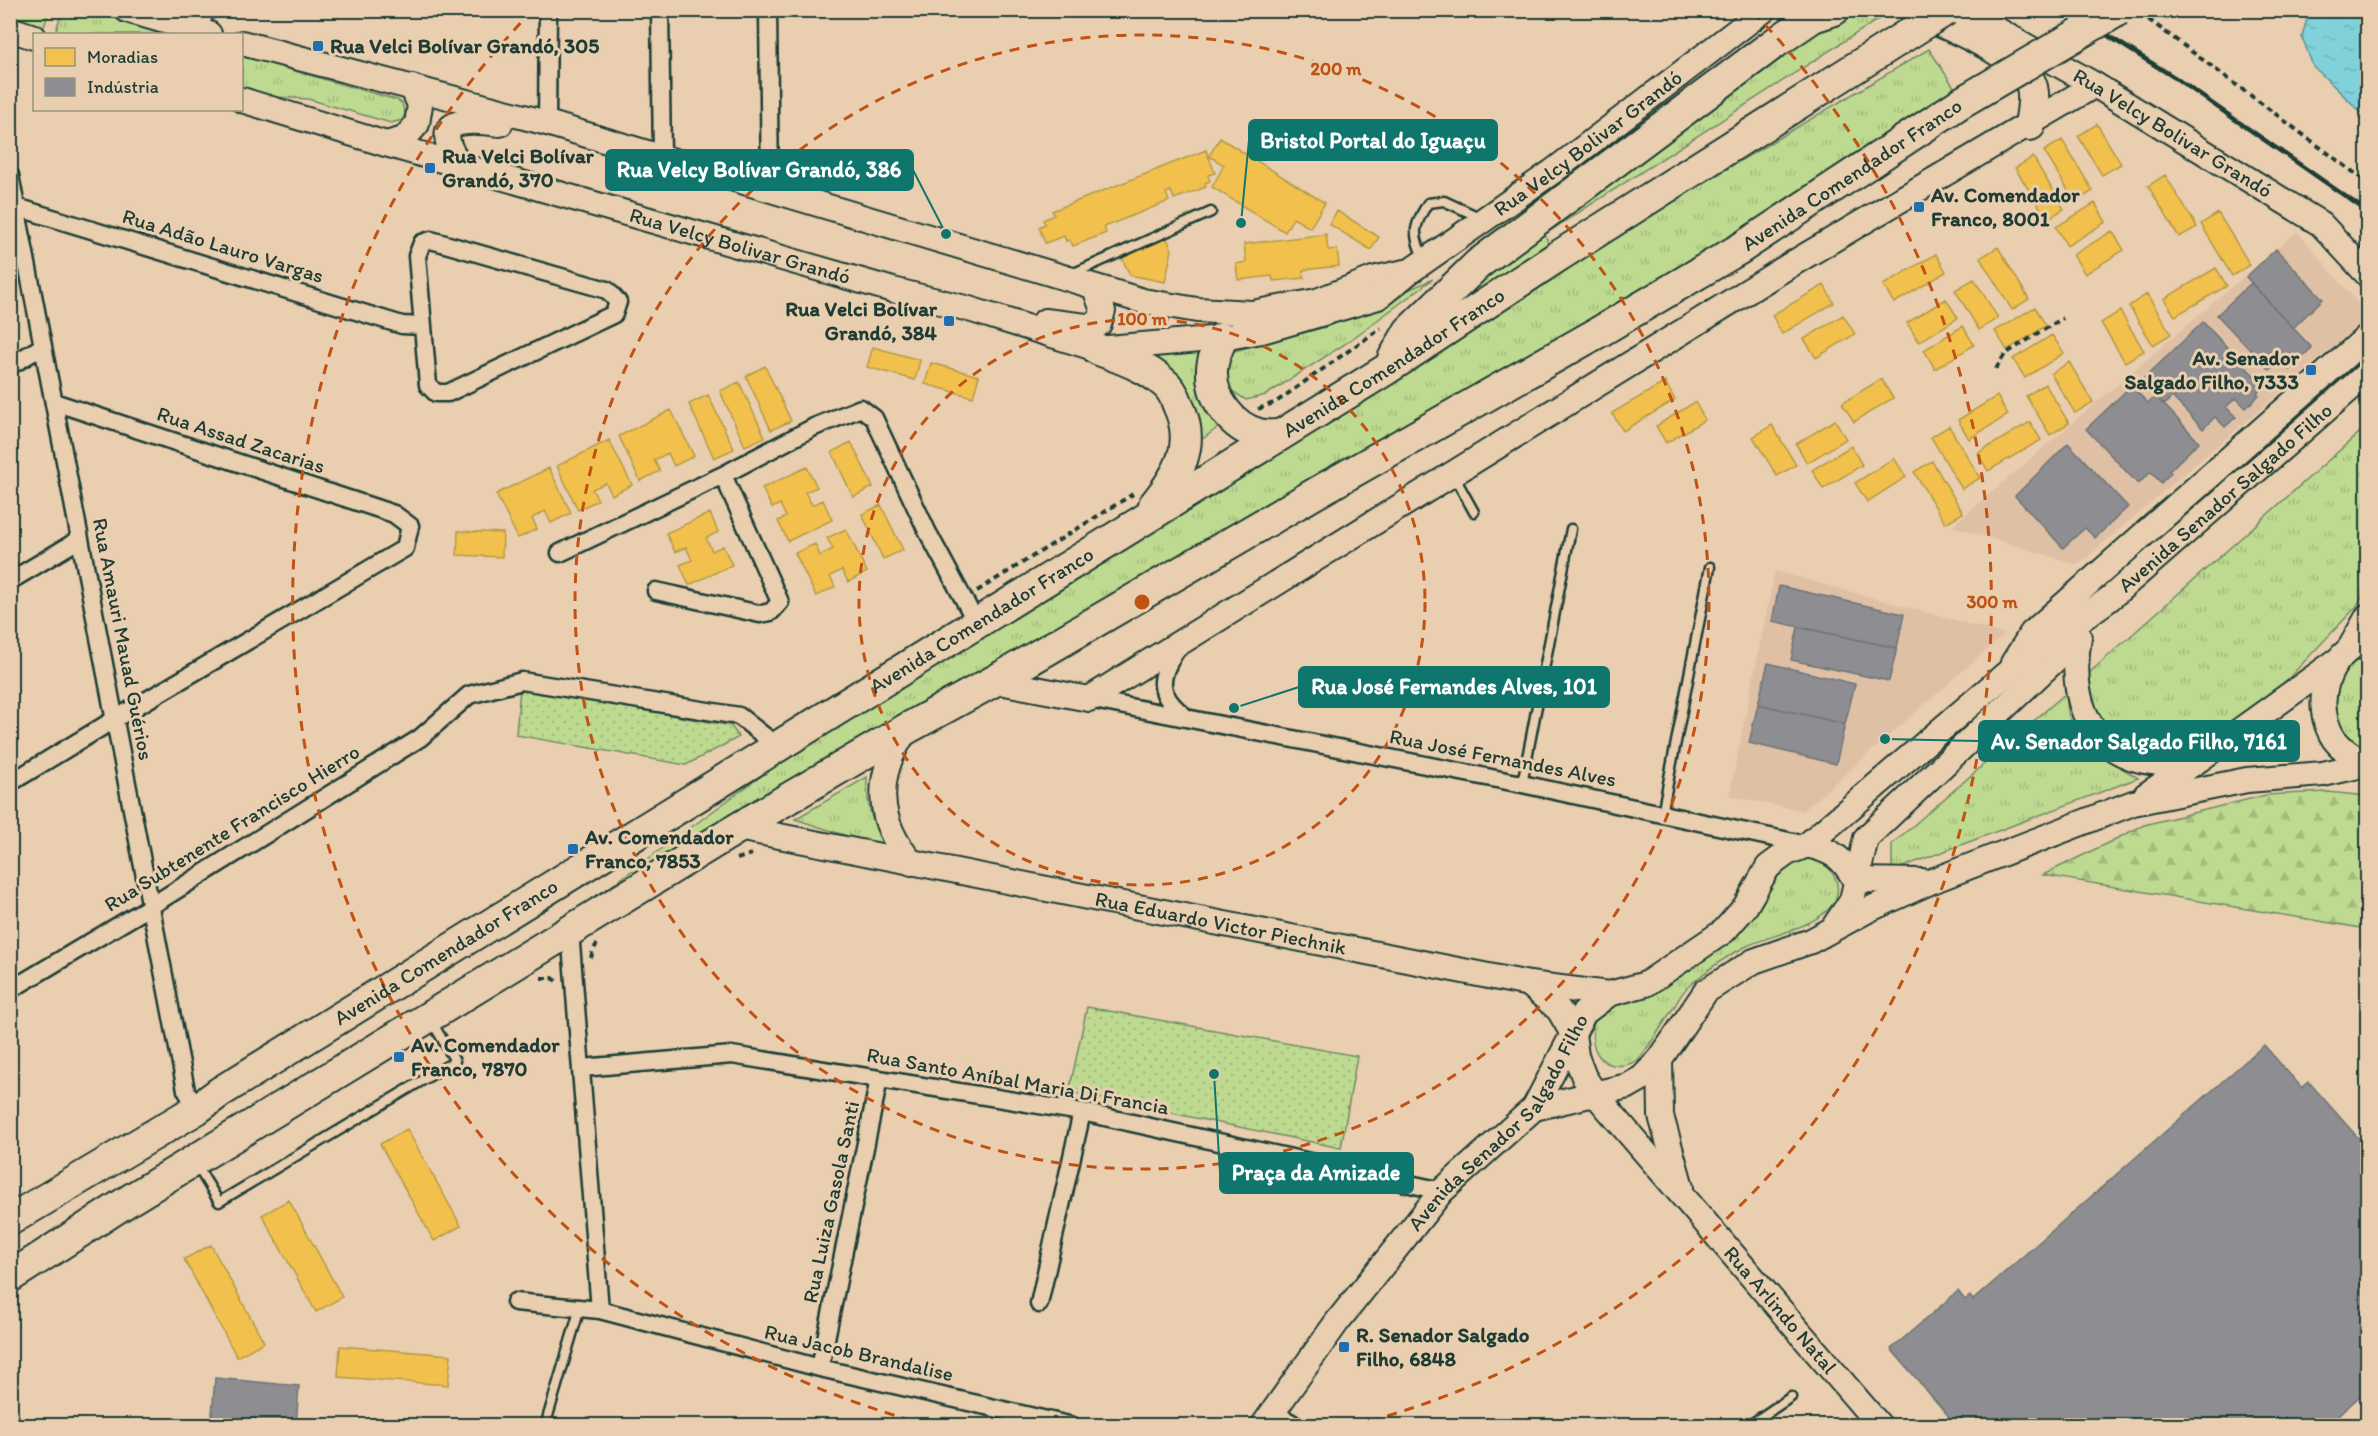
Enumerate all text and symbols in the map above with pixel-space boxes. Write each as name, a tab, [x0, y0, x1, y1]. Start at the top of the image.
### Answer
legend	[33, 33, 243, 111]
place label: Rua Velci Bolívar Grandó, 305	[330, 33, 599, 58]
marker: Rua Velci Bolívar Grandó, 305	[311, 39, 325, 53]
text: Moradias	[87, 46, 158, 68]
text: 200 m	[1311, 58, 1362, 80]
street label: Rua Velcy Bolivar Grandó	[2069, 62, 2277, 203]
street label: Rua Velcy Bolivar Grandó	[1489, 64, 1687, 221]
text: Indústria	[87, 76, 159, 98]
street label: Avenida Comendador Franco	[1737, 93, 1967, 256]
callout: Bristol Portal do Iguaçu	[1249, 120, 1497, 160]
text: Bristol Portal do Iguaçu	[1260, 127, 1486, 154]
place label: Rua Velci Bolívar Grandó, 370	[442, 143, 595, 192]
callout: Rua Velcy Bolívar Grandó, 386	[606, 150, 913, 190]
text: Rua Velcy Bolívar Grandó, 386	[617, 156, 902, 183]
marker: Rua Velci Bolívar Grandó, 370	[423, 161, 437, 175]
place label: Av. Comendador Franco, 8001	[1930, 182, 2080, 231]
marker: Av. Comendador Franco, 8001	[1912, 200, 1926, 214]
street label: Rua Velcy Bolivar Grandó	[627, 202, 854, 289]
street label: Rua Adão Lauro Vargas	[119, 203, 327, 288]
street label: Avenida Comendador Franco	[1278, 282, 1509, 443]
place label: Rua Velci Bolívar Grandó, 384	[785, 296, 938, 345]
text: 100 m	[1117, 308, 1168, 330]
marker: Rua Velci Bolívar Grandó, 384	[942, 314, 956, 328]
place label: Av. Senador Salgado Filho, 7333	[2125, 345, 2300, 395]
marker: Av. Senador Salgado Filho, 7333	[2304, 363, 2318, 377]
street label: Avenida Senador Salgado Filho	[2113, 397, 2337, 597]
street label: Rua Assad Zacarias	[154, 401, 328, 478]
street label: Rua Amauri Mauad Guérios	[88, 516, 159, 762]
street label: Avenida Comendador Franco	[865, 541, 1098, 698]
text: 300 m	[1966, 591, 2018, 613]
centre of rings	[1132, 592, 1152, 612]
callout: Rua José Fernandes Alves, 101	[1299, 667, 1609, 707]
text: Rua José Fernandes Alves, 101	[1311, 673, 1598, 700]
callout: Av. Senador Salgado Filho, 7161	[1979, 721, 2299, 761]
street label: Rua José Fernandes Alves	[1388, 723, 1619, 792]
text: Av. Senador Salgado Filho, 7161	[1990, 728, 2288, 755]
street label: Rua Subtenente Francisco Hierro	[99, 738, 364, 917]
place label: Av. Comendador Franco, 7853	[584, 824, 734, 873]
marker: Av. Comendador Franco, 7853	[566, 842, 580, 856]
street label: Avenida Comendador Franco	[329, 873, 562, 1030]
street label: Rua Eduardo Victor Piechnik	[1093, 886, 1349, 960]
street label: Avenida Senador Salgado Filho	[1402, 1010, 1593, 1235]
place label: Av. Comendador Franco, 7870	[410, 1032, 560, 1081]
street label: Rua Santo Aníbal Maria Di Francia	[865, 1042, 1171, 1119]
marker: Av. Comendador Franco, 7870	[392, 1050, 406, 1064]
street label: Rua Luiza Gasola Santi	[797, 1099, 864, 1305]
callout: Praça da Amizade	[1220, 1153, 1413, 1193]
text: Praça da Amizade	[1232, 1159, 1401, 1186]
street label: Rua Arlindo Natal	[1719, 1240, 1843, 1379]
street label: Rua Jacob Brandalise	[762, 1319, 956, 1386]
place label: R. Senador Salgado Filho, 6848	[1356, 1322, 1530, 1371]
marker: R. Senador Salgado Filho, 6848	[1337, 1340, 1351, 1354]

